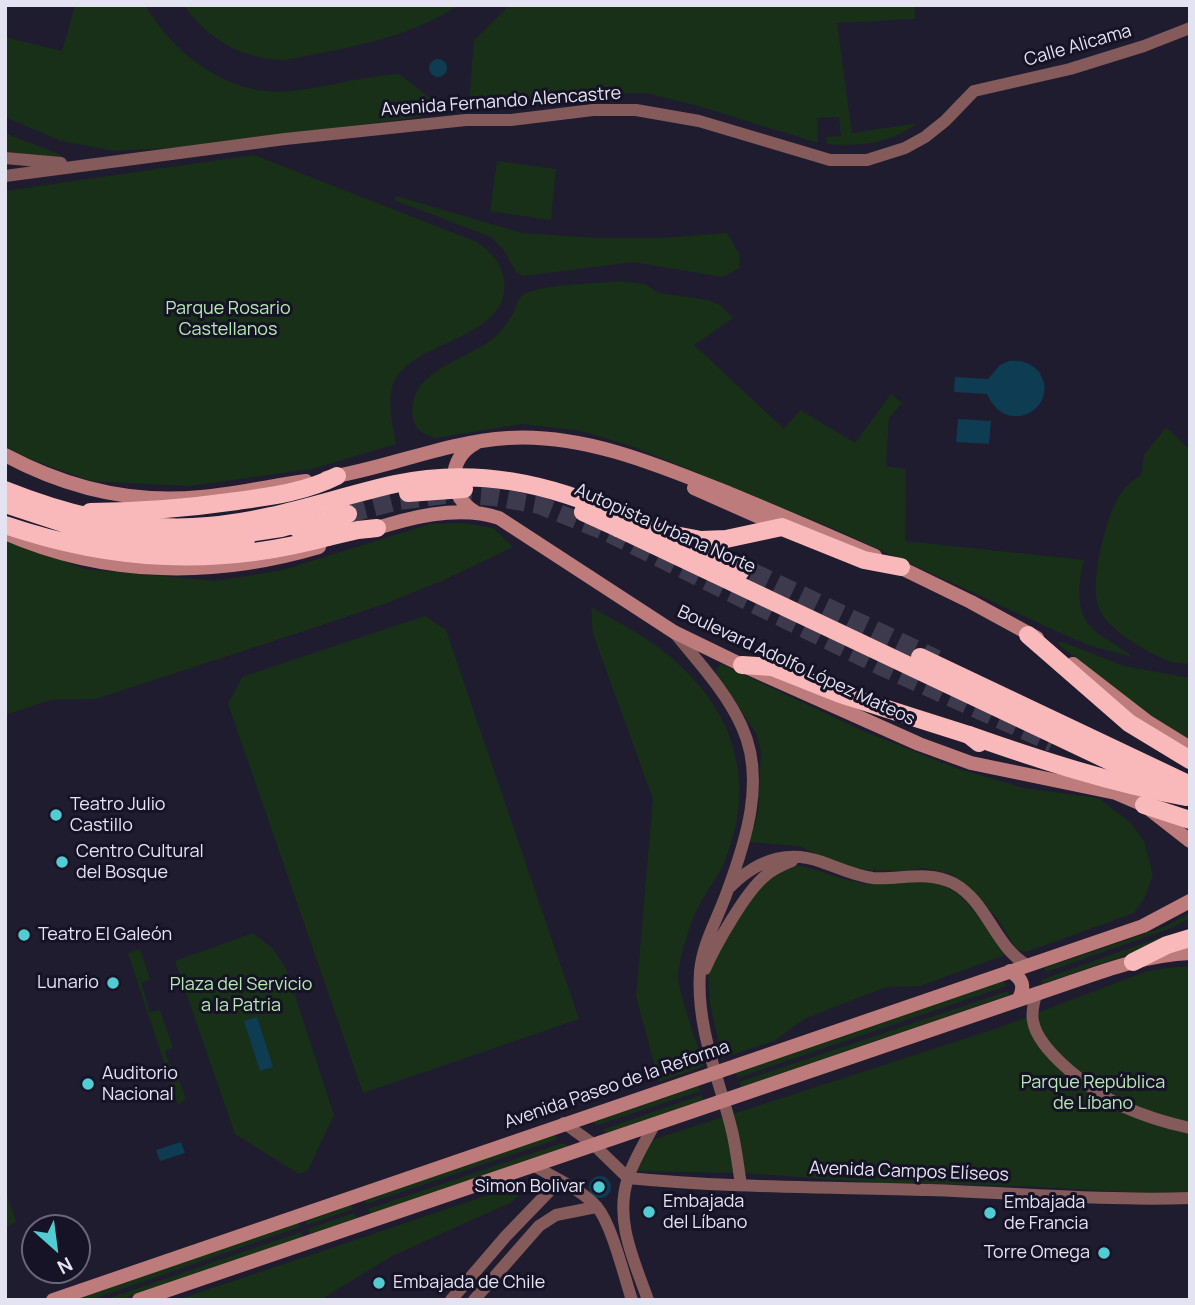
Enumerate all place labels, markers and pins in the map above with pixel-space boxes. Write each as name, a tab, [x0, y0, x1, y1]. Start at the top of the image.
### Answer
place label: Teatro Julio Castillo	[70, 794, 165, 836]
marker: Teatro Julio Castillo	[48, 807, 64, 823]
place label: Centro Cultural del Bosque	[76, 841, 204, 884]
marker: Centro Cultural del Bosque	[54, 854, 70, 870]
place label: Teatro El Galeón	[38, 924, 172, 946]
marker: Teatro El Galeón	[16, 927, 32, 943]
place label: Lunario	[37, 972, 99, 994]
marker: Lunario	[105, 975, 121, 991]
place label: Auditorio Nacional	[102, 1063, 178, 1106]
marker: Auditorio Nacional	[80, 1076, 96, 1092]
place label: Simon Bolivar	[474, 1176, 585, 1198]
marker: Simon Bolivar	[591, 1179, 607, 1195]
place label: Embajada del Líbano	[663, 1191, 747, 1234]
place label: Embajada de Francia	[1004, 1192, 1089, 1234]
marker: Embajada del Líbano	[641, 1204, 657, 1220]
marker: Embajada de Francia	[982, 1205, 998, 1221]
place label: Torre Omega	[984, 1242, 1090, 1264]
marker: Torre Omega	[1096, 1245, 1112, 1261]
place label: Embajada de Chile	[393, 1272, 545, 1294]
marker: Embajada de Chile	[371, 1275, 387, 1291]

